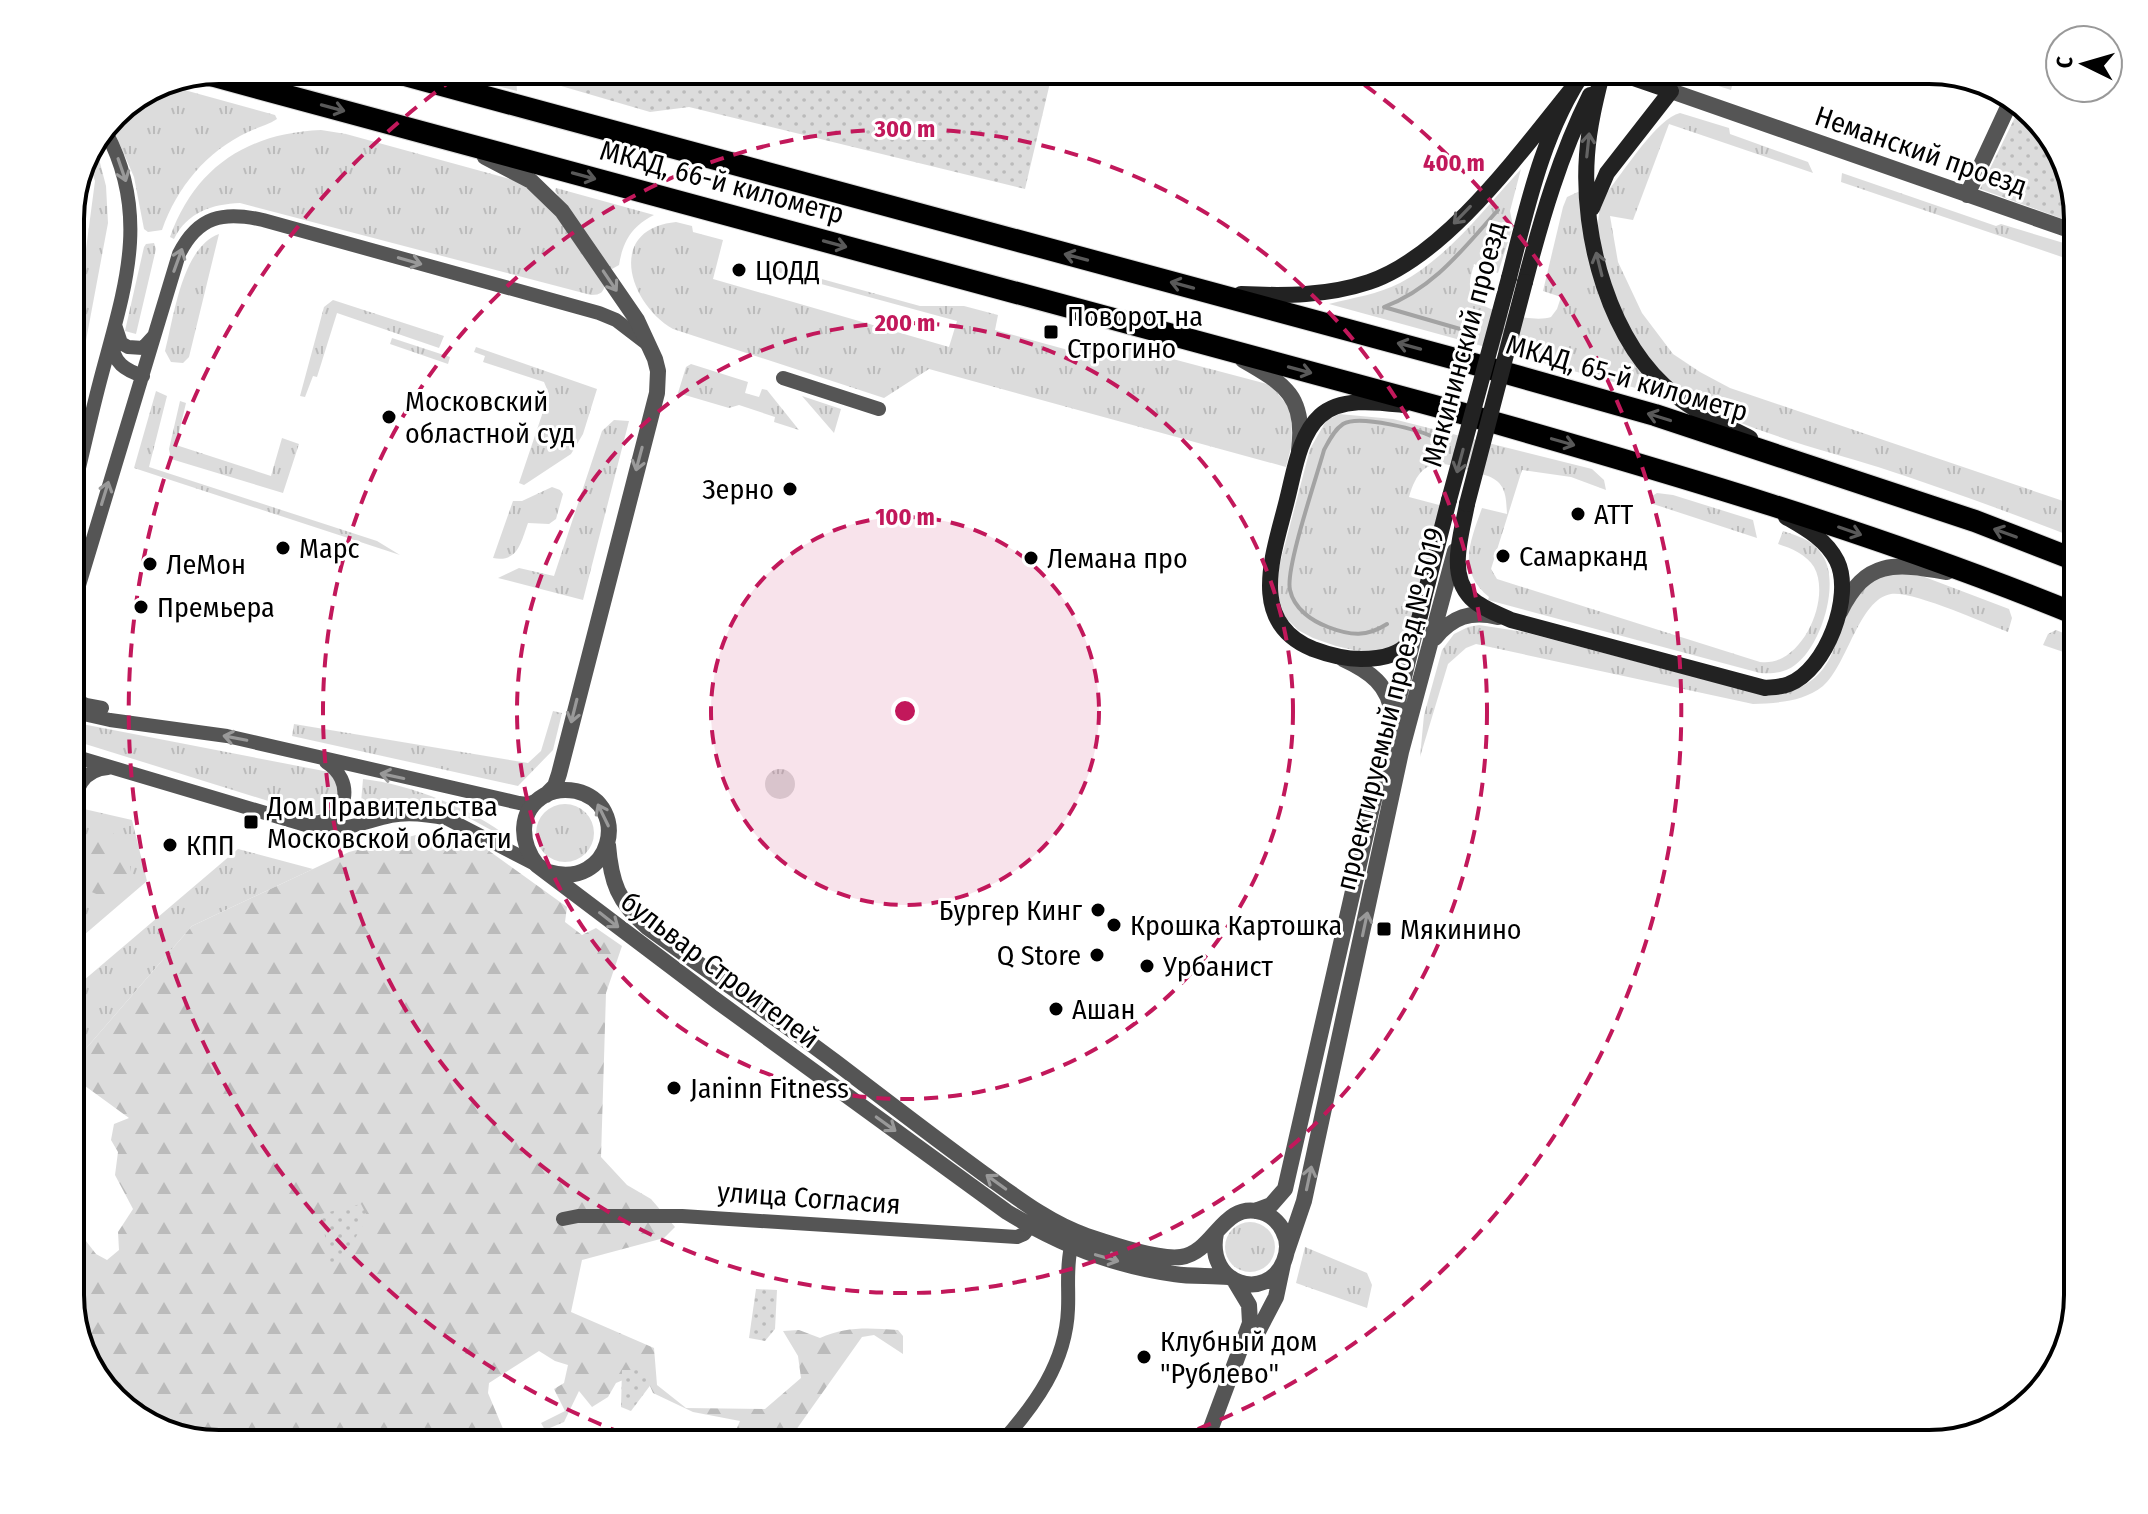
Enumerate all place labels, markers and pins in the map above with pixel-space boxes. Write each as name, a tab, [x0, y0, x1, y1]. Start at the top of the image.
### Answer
place label: ЦОДД	[755, 254, 820, 287]
marker: ЦОДД	[730, 261, 748, 279]
place label: Поворот на Строгино	[1067, 300, 1203, 365]
marker: Поворот на Строгино	[1042, 323, 1060, 341]
place label: Московский областной суд	[405, 385, 575, 450]
marker: Московский областной суд	[380, 408, 398, 426]
place label: Зерно	[702, 473, 774, 506]
marker: Зерно	[781, 480, 799, 498]
place label: АТТ	[1594, 498, 1633, 531]
marker: АТТ	[1569, 505, 1587, 523]
place label: Марс	[299, 532, 360, 565]
marker: Марс	[274, 539, 292, 557]
place label: Самарканд	[1519, 540, 1648, 573]
place label: Лемана про	[1047, 542, 1188, 575]
marker: Самарканд	[1494, 547, 1512, 565]
place label: ЛеМон	[166, 548, 246, 581]
marker: Лемана про	[1022, 549, 1040, 567]
marker: ЛеМон	[141, 555, 159, 573]
place label: Премьера	[157, 591, 275, 624]
marker: Премьера	[132, 598, 150, 616]
centre of rings	[891, 697, 919, 725]
place label: Дом Правительства Московской области	[266, 790, 512, 855]
marker: Дом Правительства Московской области	[242, 813, 260, 831]
place label: КПП	[186, 829, 235, 862]
marker: КПП	[161, 836, 179, 854]
place label: Бургер Кинг	[939, 894, 1082, 927]
marker: Бургер Кинг	[1089, 901, 1107, 919]
place label: Крошка Картошка	[1130, 909, 1342, 942]
place label: Мякинино	[1400, 913, 1522, 946]
marker: Крошка Картошка	[1105, 916, 1123, 934]
marker: Мякинино	[1375, 920, 1393, 938]
place label: Q Store	[997, 939, 1081, 972]
marker: Q Store	[1088, 946, 1106, 964]
place label: Урбанист	[1162, 950, 1273, 983]
marker: Урбанист	[1138, 957, 1156, 975]
place label: Ашан	[1072, 993, 1135, 1026]
marker: Ашан	[1047, 1000, 1065, 1018]
place label: Janinn Fitness	[690, 1072, 849, 1105]
marker: Janinn Fitness	[665, 1079, 683, 1097]
place label: Клубный дом "Рублево"	[1160, 1325, 1317, 1390]
marker: Клубный дом "Рублево"	[1135, 1348, 1153, 1366]

